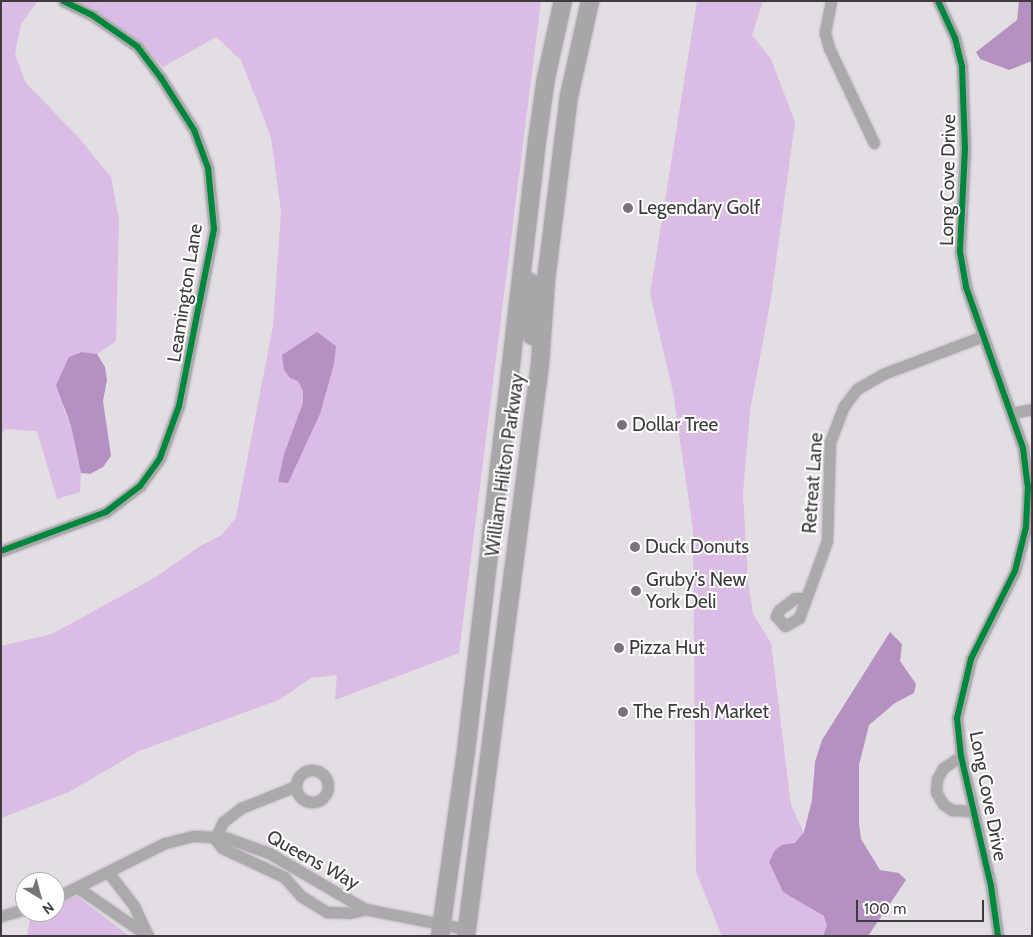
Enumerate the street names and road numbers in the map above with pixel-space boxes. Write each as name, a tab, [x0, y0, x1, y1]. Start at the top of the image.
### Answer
street label: Long Cove Drive	[935, 114, 961, 246]
street label: Leamington Lane	[163, 222, 207, 364]
street label: William Hilton Parkway	[481, 372, 529, 558]
street label: Retreat Lane	[798, 432, 828, 534]
street label: Long Cove Drive	[964, 729, 1012, 863]
street label: Queens Way	[263, 825, 363, 895]

